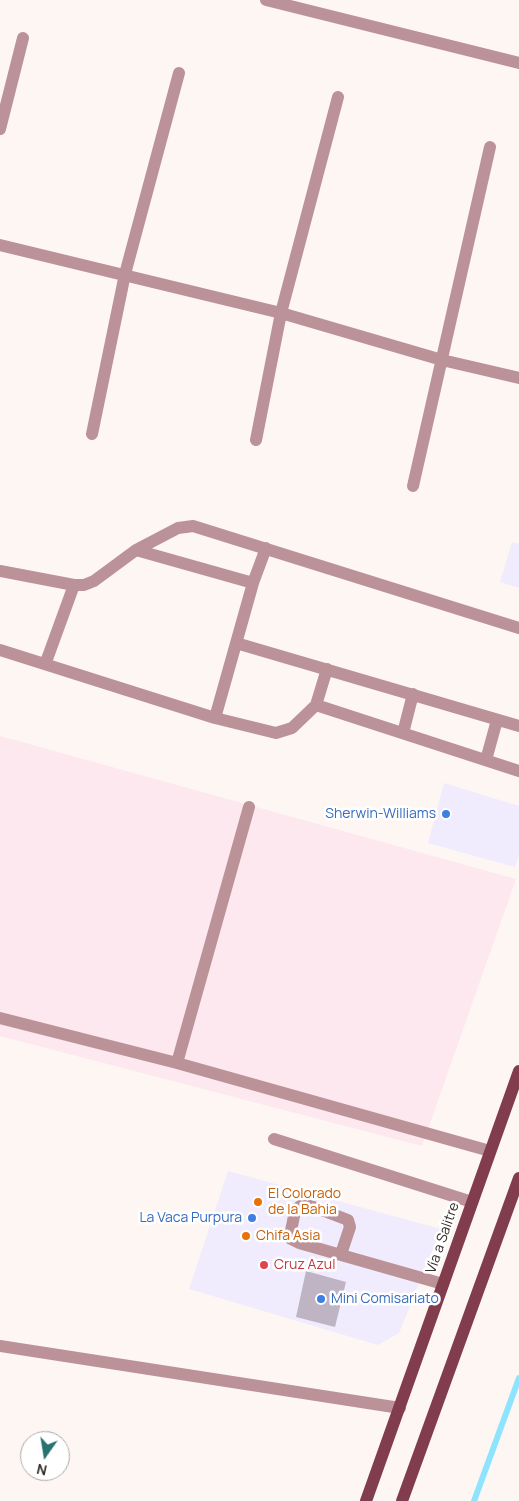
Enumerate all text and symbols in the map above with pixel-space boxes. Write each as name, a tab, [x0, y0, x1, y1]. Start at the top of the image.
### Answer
place label: Sherwin-Williams	[325, 806, 436, 822]
marker: Sherwin-Williams	[440, 808, 452, 820]
place label: El Colorado de la Bahia	[268, 1186, 341, 1218]
marker: El Colorado de la Bahia	[252, 1196, 264, 1208]
street label: Vía a Salitre	[423, 1200, 463, 1276]
place label: La Vaca Purpura	[139, 1210, 242, 1226]
marker: La Vaca Purpura	[246, 1212, 258, 1224]
place label: Chifa Asia	[256, 1228, 320, 1244]
marker: Chifa Asia	[240, 1230, 252, 1242]
place label: Cruz Azul	[274, 1257, 335, 1273]
marker: Cruz Azul	[258, 1259, 270, 1271]
place label: Mini Comisariato	[331, 1291, 439, 1307]
marker: Mini Comisariato	[315, 1293, 327, 1305]
north arrow	[20, 1431, 70, 1481]
text: N	[35, 1460, 49, 1481]

